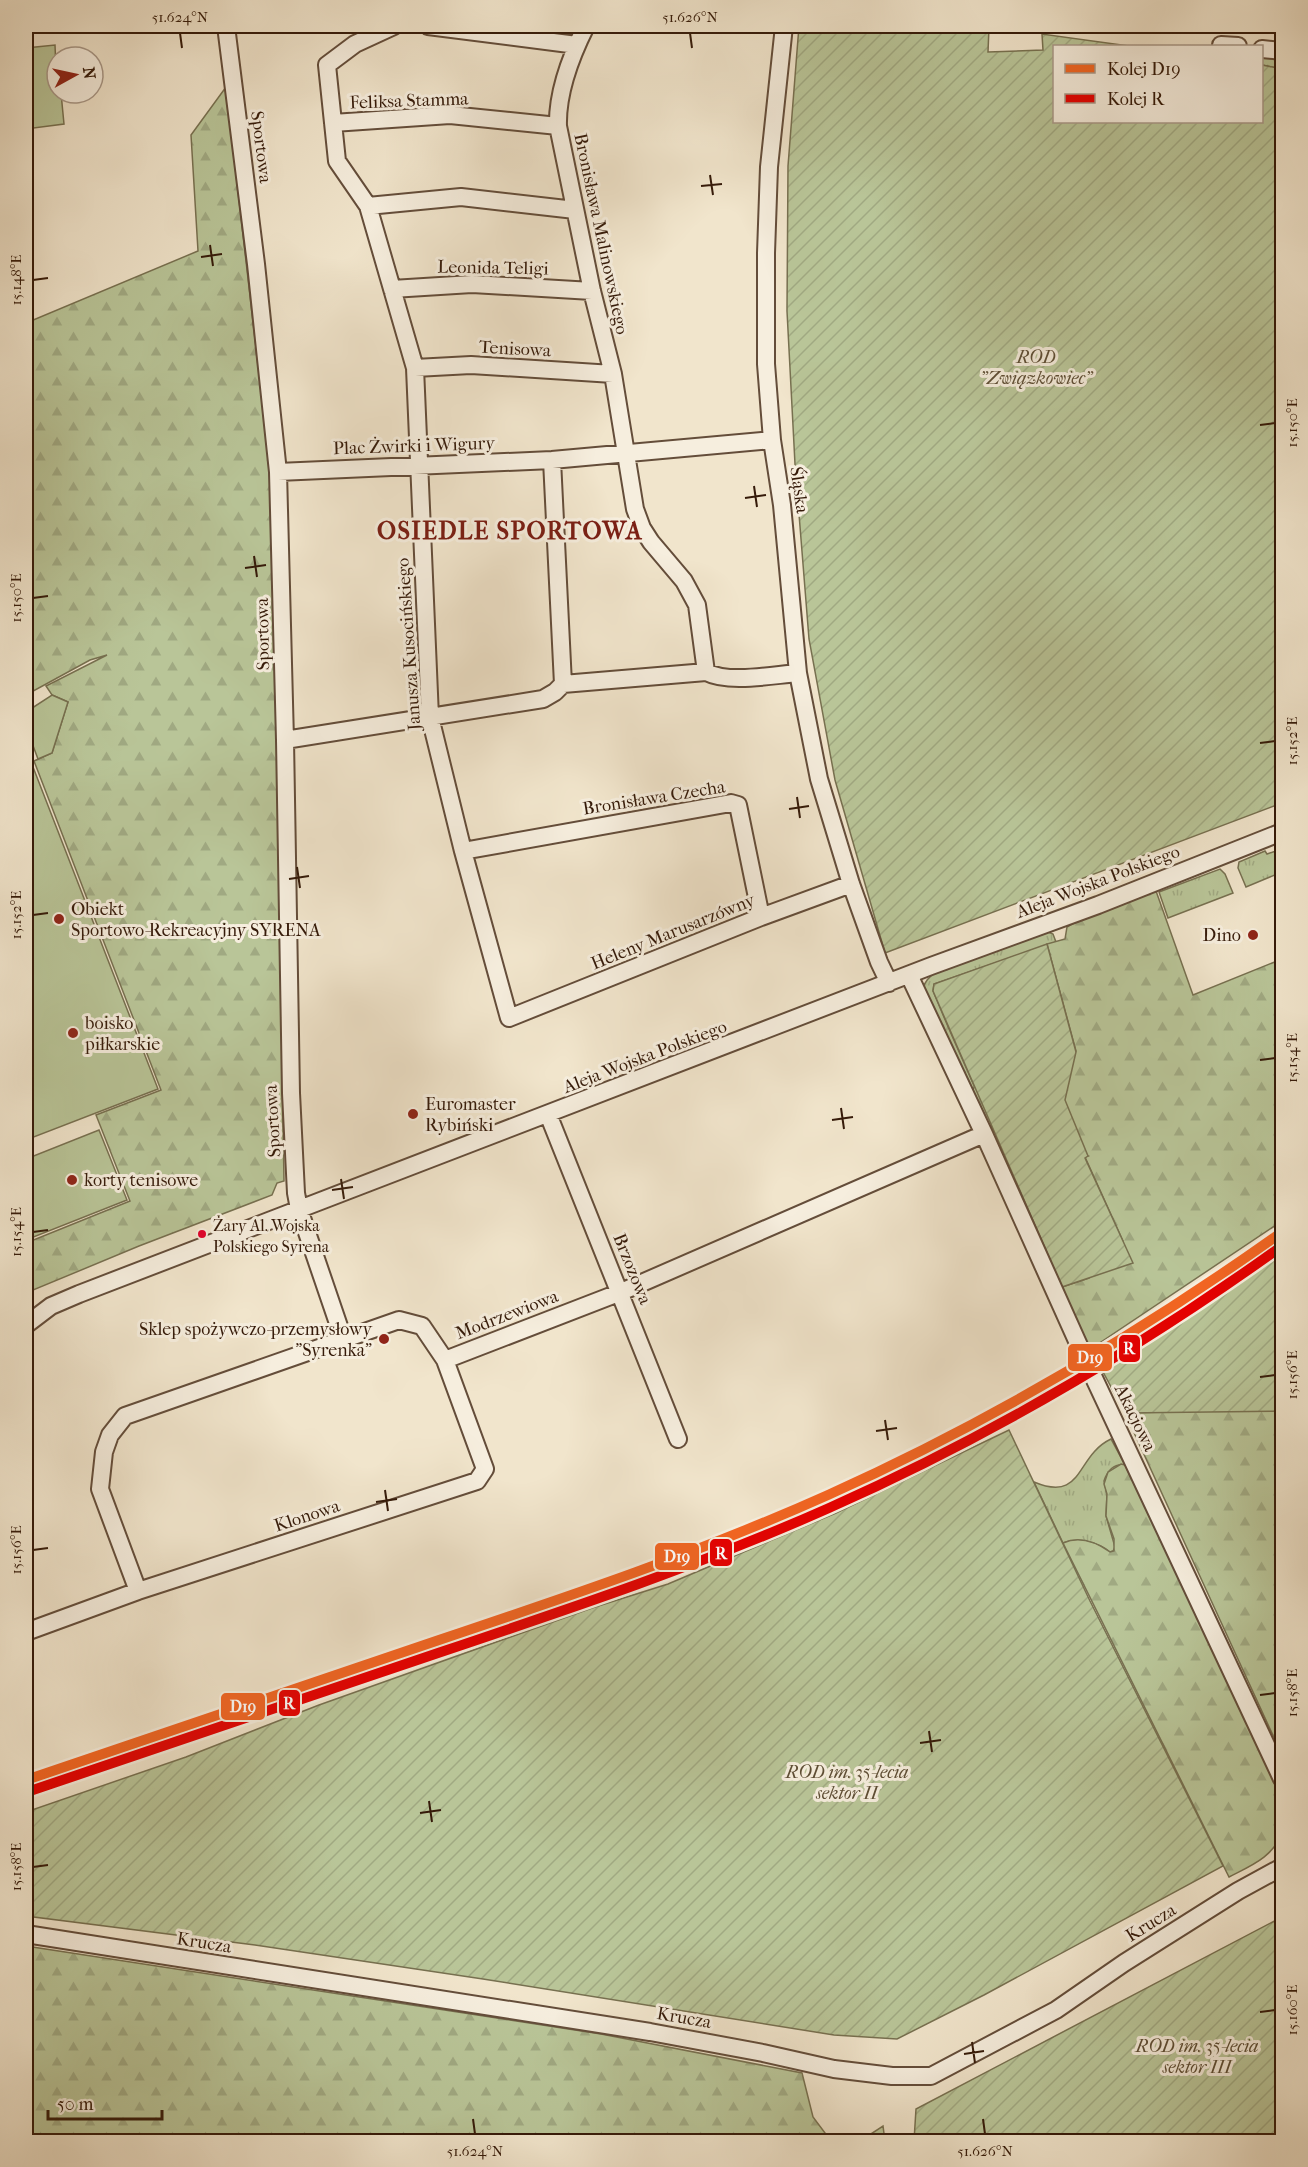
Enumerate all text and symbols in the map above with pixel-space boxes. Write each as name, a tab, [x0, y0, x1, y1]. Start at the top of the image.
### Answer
text: 51.624°N	[152, 8, 209, 26]
text: 51.626°N	[662, 8, 718, 26]
north arrow	[45, 45, 105, 105]
legend	[1053, 45, 1263, 123]
text: Kolej D19	[1107, 59, 1181, 80]
text: N	[79, 66, 100, 81]
street label: Feliksa Stamma	[349, 88, 470, 114]
text: Kolej R	[1107, 89, 1165, 110]
street label: Sportowa	[246, 110, 276, 185]
street label: Bronisława Malinowskiego	[569, 131, 633, 337]
text: 15.148°E	[7, 254, 25, 306]
street label: Leonida Teligi	[437, 257, 549, 279]
street label: Tenisowa	[478, 337, 552, 361]
park label: ROD "Związkowiec"	[980, 347, 1094, 389]
text: 15.150°E	[1283, 398, 1301, 448]
street label: Plac Żwirki i Wigury	[333, 432, 497, 459]
street label: Śląska	[785, 465, 814, 515]
district label: OSIEDLE SPORTOWA	[377, 517, 643, 545]
street label: Janusza Kusocińskiego	[392, 557, 426, 733]
text: 15.150°E	[7, 573, 25, 623]
street label: Sportowa	[252, 597, 274, 670]
text: 15.152°E	[1283, 717, 1301, 765]
street label: Bronisława Czecha	[581, 776, 727, 820]
street label: Aleja Wojska Polskiego	[1012, 841, 1183, 923]
street label: Heleny Marusarzówny	[588, 889, 759, 974]
text: 15.152°E	[7, 891, 25, 939]
place label: Obiekt Sportowo-Rekreacyjny SYRENA	[71, 899, 321, 941]
marker: Obiekt Sportowo-Rekreacyjny SYRENA	[52, 912, 66, 926]
place label: Dino	[1202, 925, 1241, 946]
marker: Dino	[1246, 928, 1260, 942]
place label: boisko piłkarskie	[84, 1013, 160, 1055]
street label: Aleja Wojska Polskiego	[559, 1016, 730, 1098]
marker: boisko piłkarskie	[66, 1026, 80, 1040]
text: 15.154°E	[1283, 1033, 1301, 1083]
street label: Sportowa	[261, 1084, 285, 1158]
place label: Euromaster Rybiński	[425, 1094, 516, 1136]
marker: Euromaster Rybiński	[406, 1107, 420, 1121]
place label: korty tenisowe	[84, 1170, 198, 1191]
marker: korty tenisowe	[65, 1173, 79, 1187]
text: 15.154°E	[7, 1207, 25, 1257]
place label: Żary Al. Wojska Polskiego Syrena	[213, 1216, 330, 1256]
marker: Żary Al. Wojska Polskiego Syrena	[196, 1228, 208, 1240]
street label: Brzozowa	[608, 1230, 656, 1308]
street label: Modrzewiowa	[453, 1286, 562, 1344]
place label: Sklep spożywczo-przemysłowy "Syrenka"	[139, 1319, 373, 1361]
marker: Sklep spożywczo-przemysłowy "Syrenka"	[377, 1332, 391, 1346]
line badge: R	[1118, 1334, 1141, 1363]
text: R	[1123, 1339, 1136, 1358]
line badge: D19	[1067, 1343, 1113, 1372]
text: D19	[1077, 1348, 1103, 1368]
text: 15.156°E	[1283, 1350, 1301, 1400]
street label: Akacjowa	[1109, 1380, 1161, 1456]
street label: Klonowa	[272, 1495, 343, 1536]
text: 15.156°E	[7, 1525, 25, 1575]
line badge: R	[709, 1538, 733, 1567]
line badge: D19	[654, 1542, 700, 1571]
text: R	[715, 1544, 728, 1563]
text: D19	[664, 1547, 690, 1567]
text: 15.158°E	[1283, 1669, 1301, 1717]
line badge: R	[278, 1689, 301, 1717]
line badge: D19	[220, 1692, 266, 1721]
text: R	[283, 1694, 296, 1713]
text: D19	[230, 1697, 256, 1717]
park label: ROD im. 35-lecia sektor II	[784, 1762, 909, 1804]
text: 15.158°E	[7, 1843, 25, 1891]
street label: Krucza	[1122, 1899, 1181, 1947]
street label: Krucza	[175, 1928, 234, 1958]
text: 15.160°E	[1283, 1985, 1301, 2035]
street label: Krucza	[655, 2003, 714, 2033]
park label: ROD im. 35-lecia sektor III	[1134, 2036, 1259, 2078]
scale bar	[48, 2083, 162, 2121]
text: 50 m	[57, 2094, 94, 2115]
text: 51.624°N	[447, 2142, 504, 2160]
text: 51.626°N	[957, 2142, 1013, 2160]

